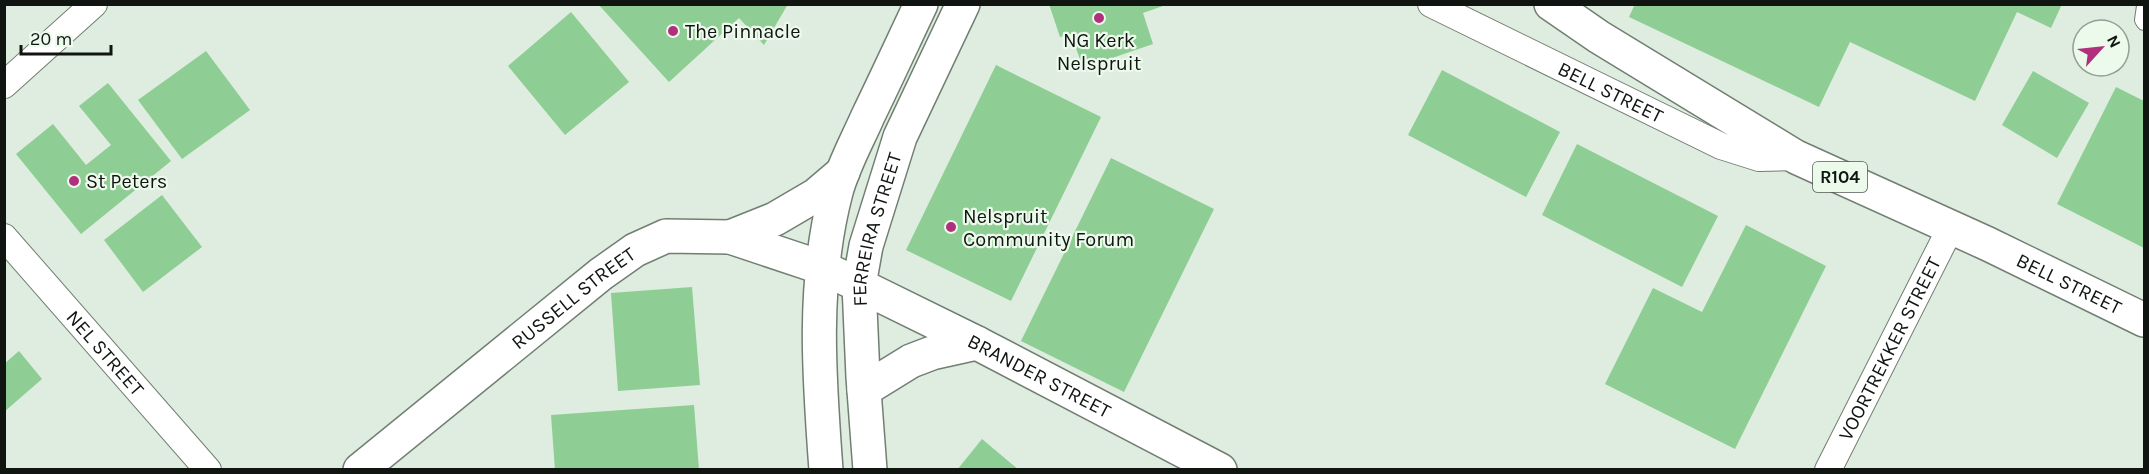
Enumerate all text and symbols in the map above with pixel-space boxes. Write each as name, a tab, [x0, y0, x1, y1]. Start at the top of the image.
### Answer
marker: NG Kerk Nelspruit	[1092, 11, 1106, 25]
scale bar	[21, 18, 111, 56]
north arrow	[2071, 18, 2131, 78]
place label: The Pinnacle	[685, 20, 800, 43]
marker: The Pinnacle	[666, 24, 680, 38]
text: 20 m	[30, 28, 72, 50]
place label: NG Kerk Nelspruit	[1057, 29, 1142, 75]
text: N	[2103, 32, 2125, 51]
street label: BELL STREET	[1554, 57, 1667, 127]
street label: FERREIRA STREET	[848, 150, 906, 307]
road number: R104	[1813, 162, 1867, 192]
place label: St Peters	[86, 170, 167, 193]
marker: St Peters	[67, 174, 81, 188]
place label: Nelspruit Community Forum	[963, 205, 1134, 251]
marker: Nelspruit Community Forum	[944, 220, 958, 234]
street label: RUSSELL STREET	[507, 242, 639, 354]
street label: BELL STREET	[2013, 248, 2125, 319]
street label: VOORTREKKER STREET	[1834, 253, 1945, 444]
street label: NEL STREET	[62, 305, 149, 400]
street label: BRANDER STREET	[964, 329, 1115, 422]

